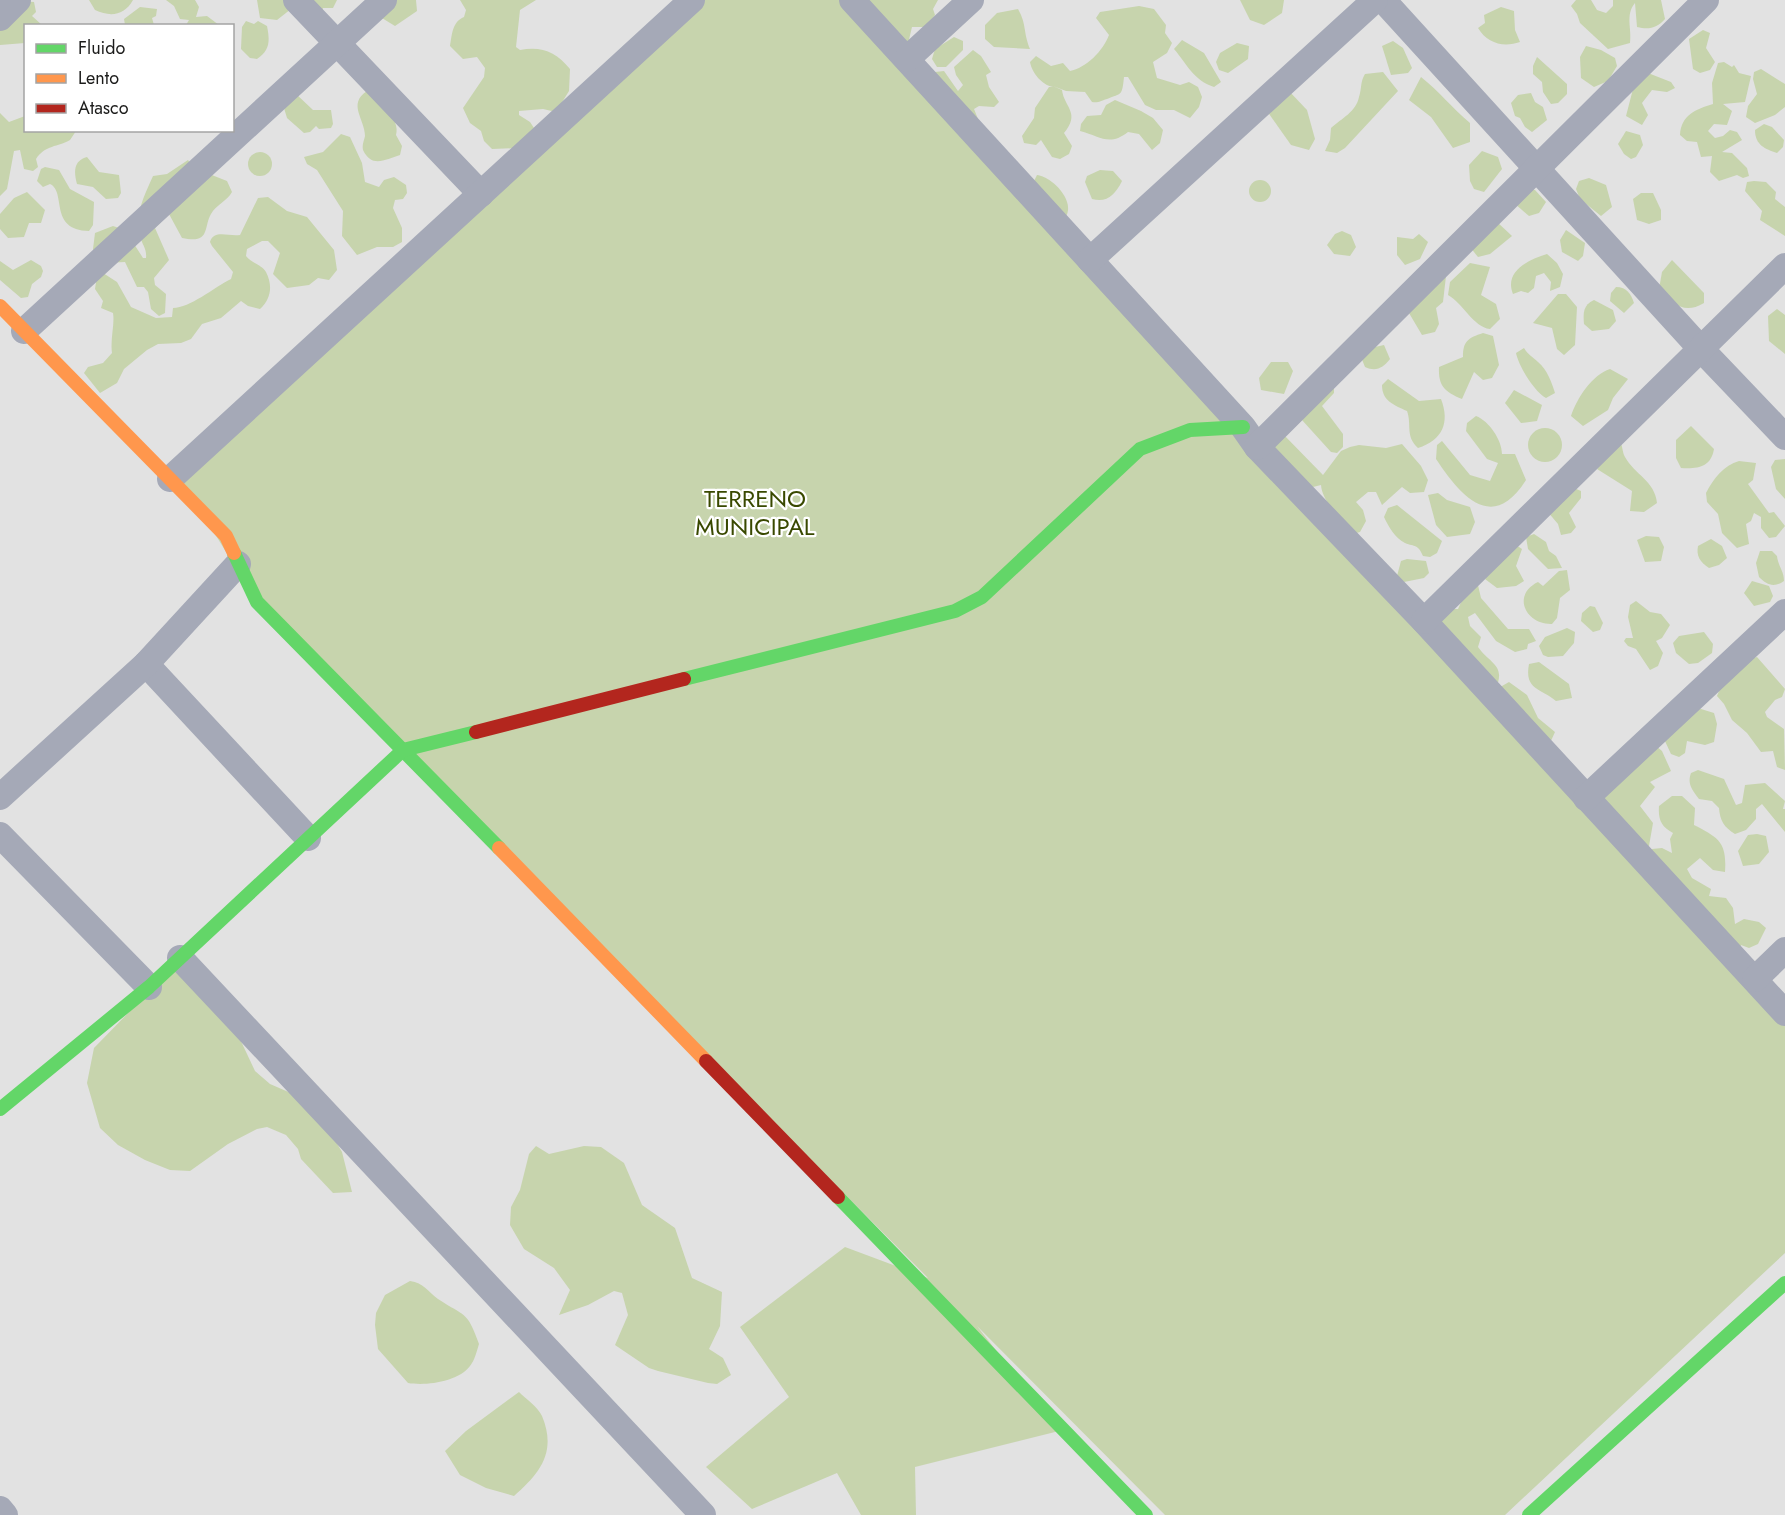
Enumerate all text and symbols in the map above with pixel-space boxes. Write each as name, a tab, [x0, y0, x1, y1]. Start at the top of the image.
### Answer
legend	[24, 24, 234, 132]
text: Fluido	[78, 35, 126, 61]
text: Lento	[78, 65, 119, 91]
text: Atasco	[78, 95, 129, 121]
park label: TERRENO MUNICIPAL	[695, 481, 815, 544]

